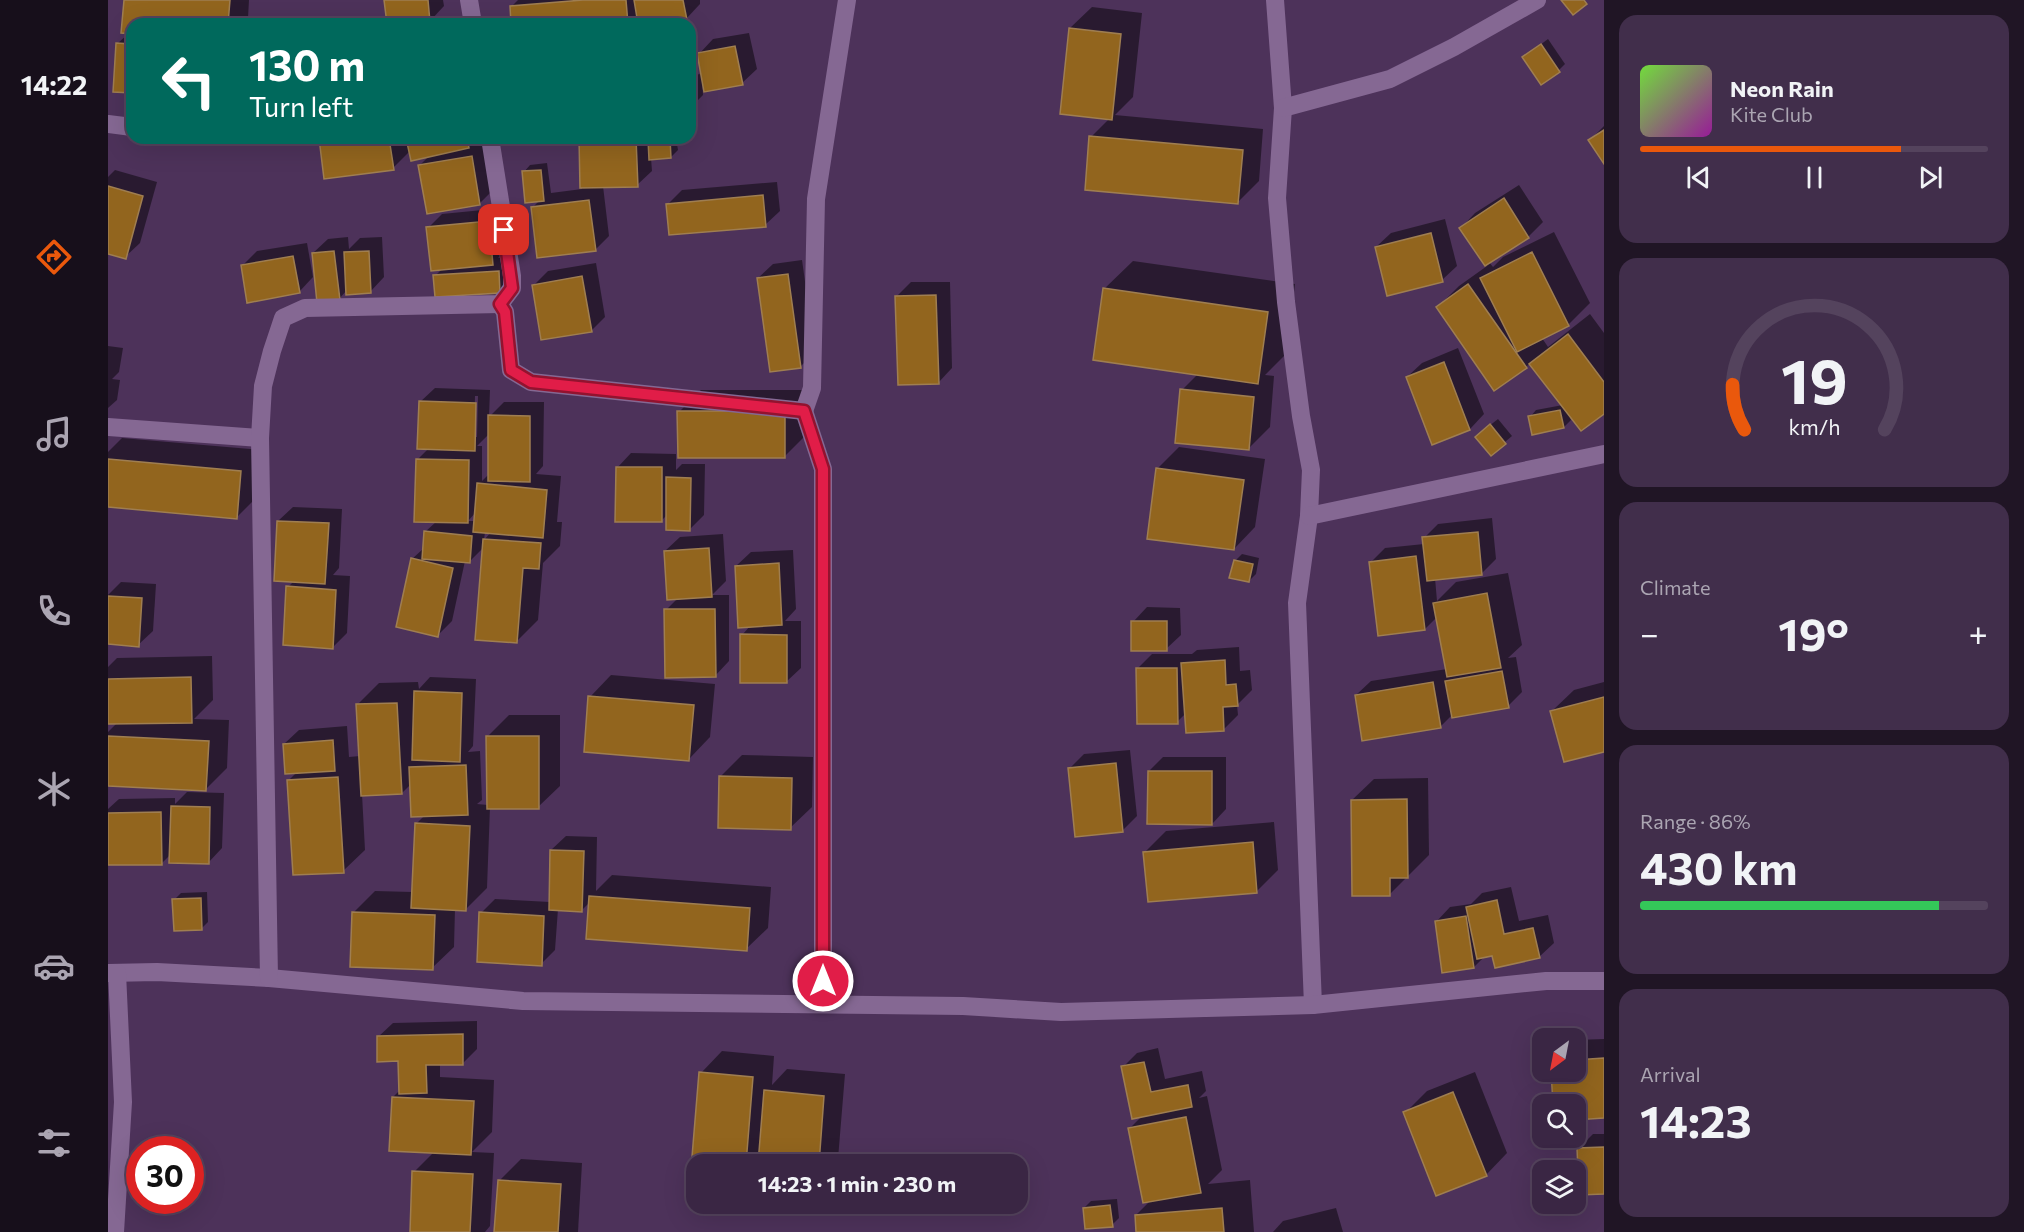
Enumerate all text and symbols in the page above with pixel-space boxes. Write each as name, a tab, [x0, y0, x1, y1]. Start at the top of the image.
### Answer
text: 130 m	[249, 38, 365, 90]
icon: left	[150, 42, 228, 120]
text: 14:22	[21, 68, 87, 101]
text: Neon Rain	[1730, 75, 1834, 102]
text: Turn left	[249, 90, 353, 123]
text: Kite Club	[1730, 102, 1813, 126]
icon: previous	[1682, 161, 1715, 194]
icon: pause	[1798, 161, 1831, 194]
icon: next	[1914, 161, 1947, 194]
pin	[478, 204, 529, 255]
icon: arrive	[487, 213, 520, 246]
icon: directions	[33, 236, 75, 278]
text: 19	[1781, 341, 1847, 417]
icon: music	[33, 413, 75, 455]
text: km/h	[1788, 413, 1840, 439]
text: Climate	[1640, 575, 1710, 599]
icon: phone	[33, 590, 75, 632]
text: 19°	[1778, 605, 1849, 660]
text: −	[1640, 612, 1659, 653]
text: +	[1969, 612, 1988, 653]
icon: climate	[33, 768, 75, 810]
text: Range · 86%	[1640, 809, 1751, 833]
text: 430 km	[1640, 839, 1797, 894]
icon: car	[33, 945, 75, 987]
position arrow	[791, 949, 855, 1013]
north arrow	[1532, 1028, 1586, 1082]
map controls	[1532, 1028, 1586, 1214]
text: Arrival	[1640, 1062, 1701, 1086]
text: 14:23	[1640, 1092, 1752, 1147]
button: search	[1532, 1094, 1586, 1148]
icon: filters	[33, 1122, 75, 1164]
speed limit sign: 30	[126, 1136, 204, 1214]
button: layers	[1532, 1160, 1586, 1214]
text: 14:23 · 1 min · 230 m	[758, 1170, 956, 1197]

